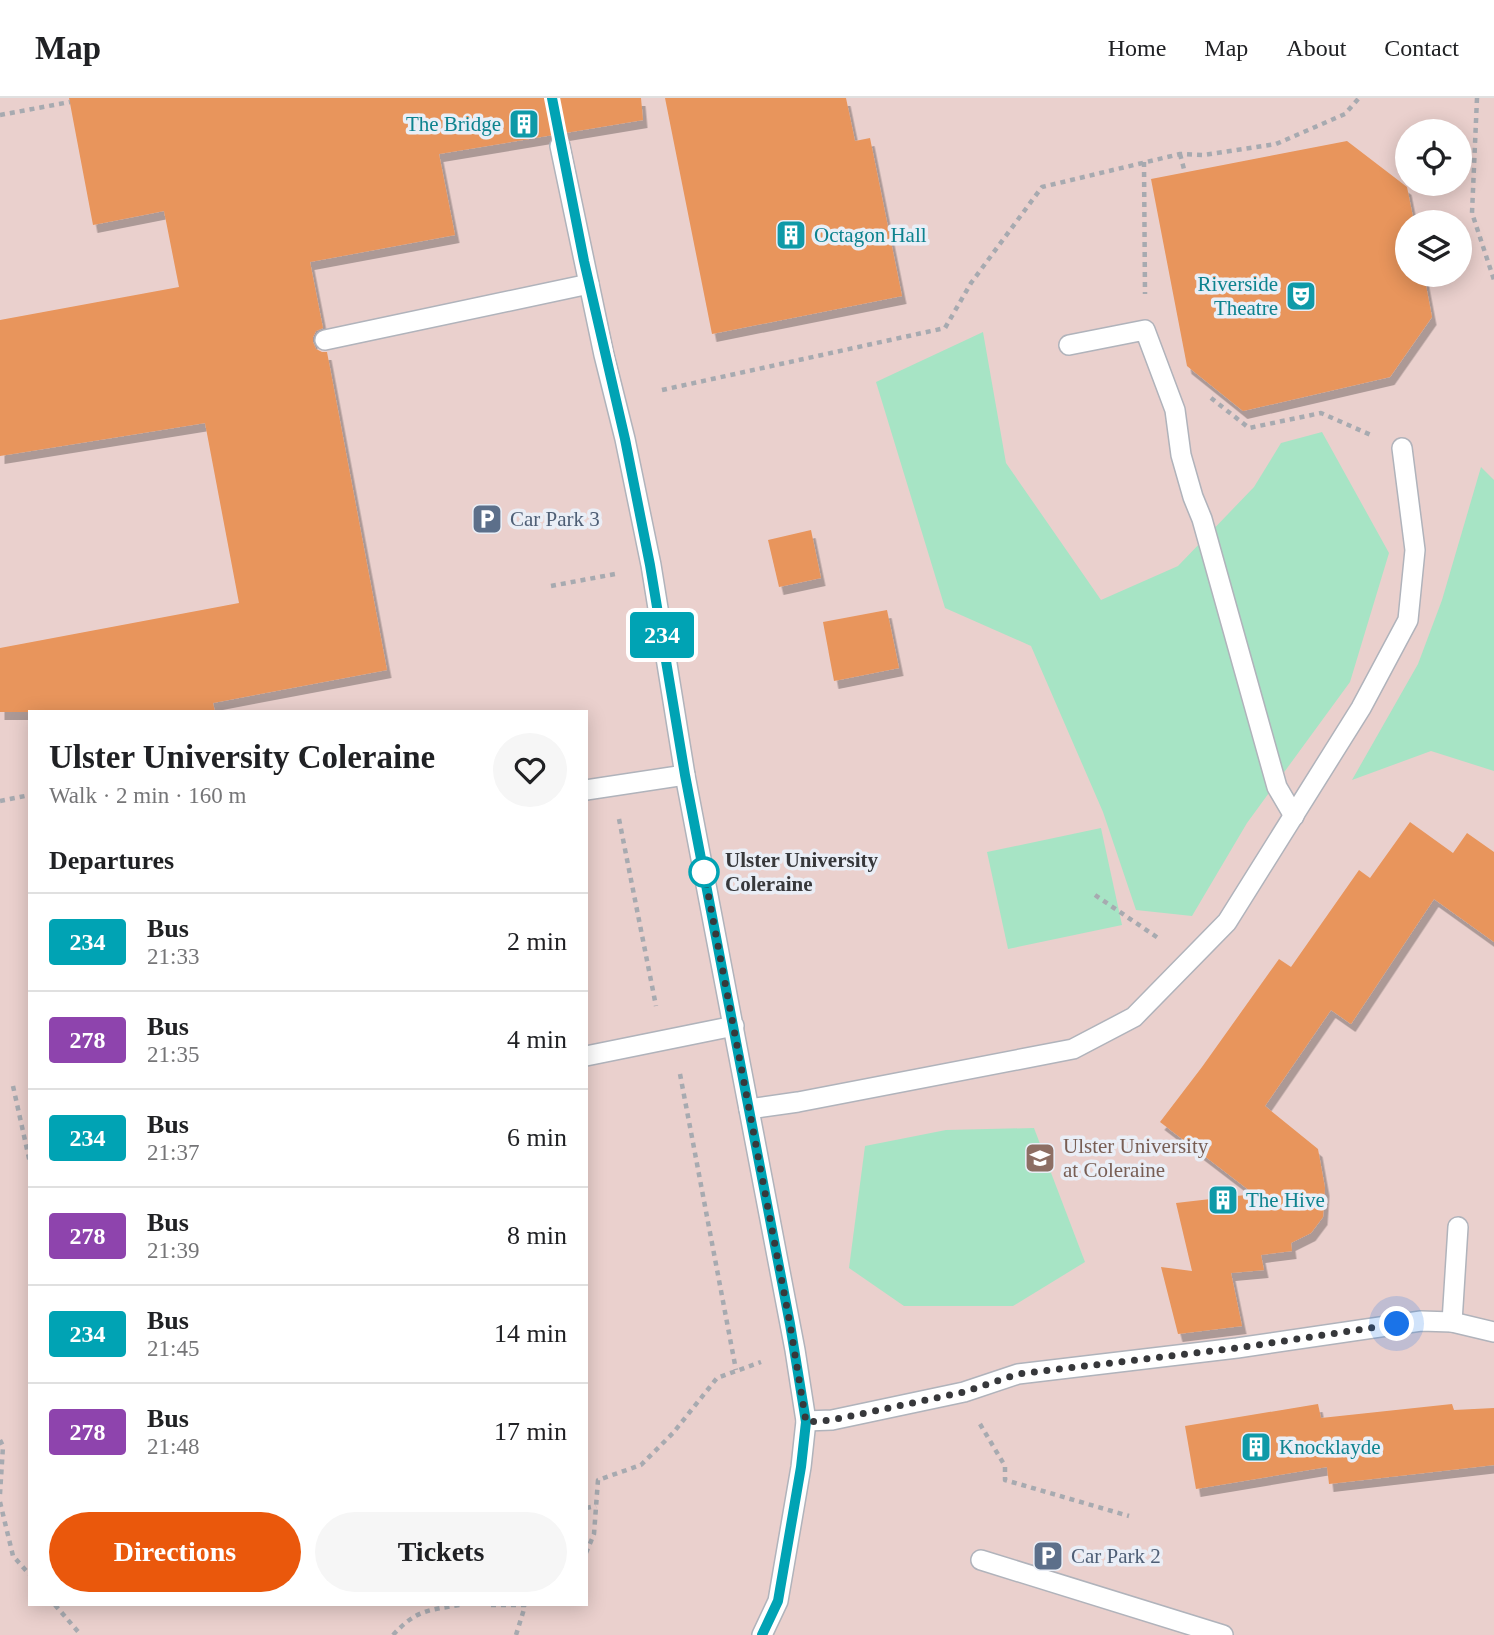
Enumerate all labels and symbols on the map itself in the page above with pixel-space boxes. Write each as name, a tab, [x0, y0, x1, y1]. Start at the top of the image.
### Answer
building icon: The Bridge	[507, 107, 541, 141]
place label: The Bridge	[406, 112, 501, 136]
building icon: Octagon Hall	[774, 218, 808, 252]
place label: Octagon Hall	[814, 223, 927, 247]
place label: Riverside Theatre	[1198, 272, 1278, 320]
theatre icon: Riverside Theatre	[1284, 279, 1318, 313]
parking icon: Car Park 3	[470, 502, 504, 536]
place label: Car Park 3	[510, 507, 600, 531]
line badge: 234	[622, 612, 702, 658]
place label: Ulster University Coleraine	[725, 848, 878, 896]
marker: Ulster University Coleraine	[689, 857, 719, 887]
place label: Ulster University at Coleraine	[1063, 1134, 1209, 1182]
school or university icon: Ulster University at Coleraine	[1023, 1141, 1057, 1175]
building icon: The Hive	[1206, 1183, 1240, 1217]
place label: The Hive	[1246, 1188, 1325, 1212]
your location	[1379, 1306, 1414, 1341]
building icon: Knocklayde	[1239, 1430, 1273, 1464]
place label: Knocklayde	[1279, 1435, 1380, 1459]
parking icon: Car Park 2	[1031, 1539, 1065, 1573]
place label: Car Park 2	[1071, 1544, 1161, 1568]

